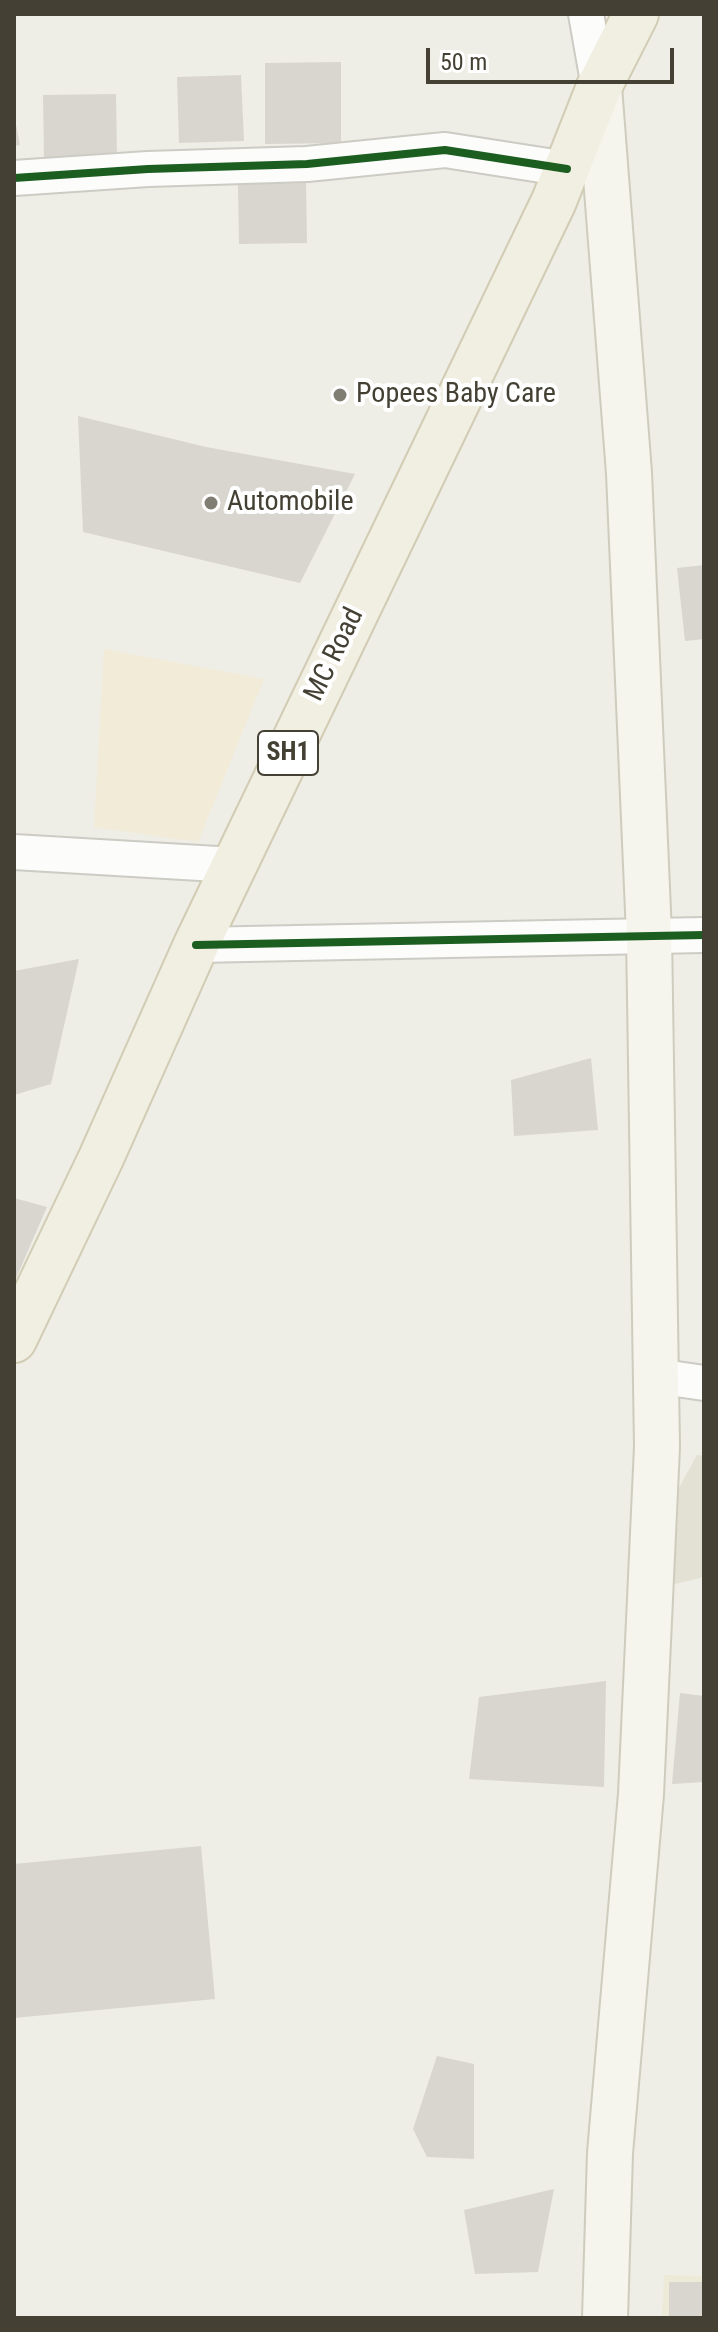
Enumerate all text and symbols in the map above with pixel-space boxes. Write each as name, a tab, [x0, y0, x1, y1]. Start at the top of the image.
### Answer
scale bar	[430, 32, 678, 82]
text: 50 m	[440, 48, 487, 76]
place label: Popees Baby Care	[356, 378, 556, 412]
marker: Popees Baby Care	[331, 386, 349, 404]
place label: Automobile	[227, 486, 354, 520]
marker: Automobile	[202, 494, 220, 512]
street label: MC Road	[298, 603, 372, 707]
road number: SH1	[258, 731, 318, 775]

